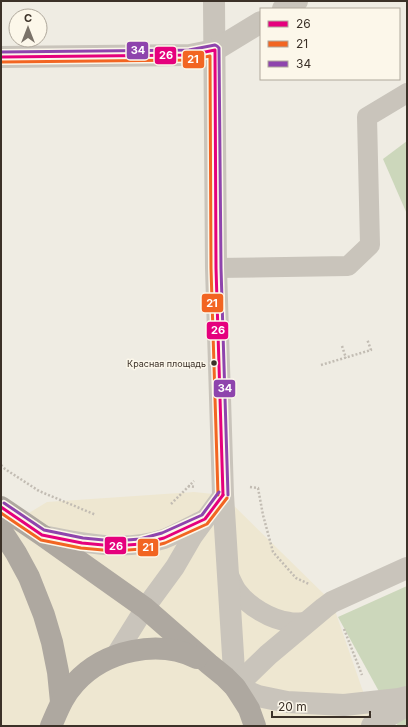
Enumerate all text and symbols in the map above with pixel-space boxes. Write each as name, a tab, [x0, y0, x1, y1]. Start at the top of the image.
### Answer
north arrow	[8, 8, 48, 48]
legend	[260, 8, 400, 80]
text: С	[24, 11, 32, 25]
text: 26	[296, 16, 311, 31]
text: 21	[296, 36, 308, 51]
line badge: 34	[126, 41, 149, 60]
text: 34	[131, 43, 145, 57]
line badge: 26	[154, 46, 177, 65]
text: 26	[159, 48, 173, 62]
line badge: 21	[182, 50, 205, 69]
text: 21	[187, 52, 199, 66]
text: 34	[296, 56, 311, 71]
line badge: 21	[201, 293, 224, 313]
text: 21	[206, 296, 218, 310]
line badge: 26	[206, 321, 229, 340]
text: 26	[211, 323, 225, 337]
place label: Красная площадь	[127, 358, 206, 369]
marker: Красная площадь	[209, 358, 219, 368]
line badge: 34	[213, 379, 236, 398]
text: 34	[218, 381, 232, 395]
line badge: 26	[104, 536, 127, 555]
line badge: 21	[137, 538, 159, 557]
text: 26	[109, 539, 123, 553]
text: 21	[142, 540, 154, 554]
scale bar	[272, 693, 370, 719]
text: 20 m	[278, 699, 307, 714]

